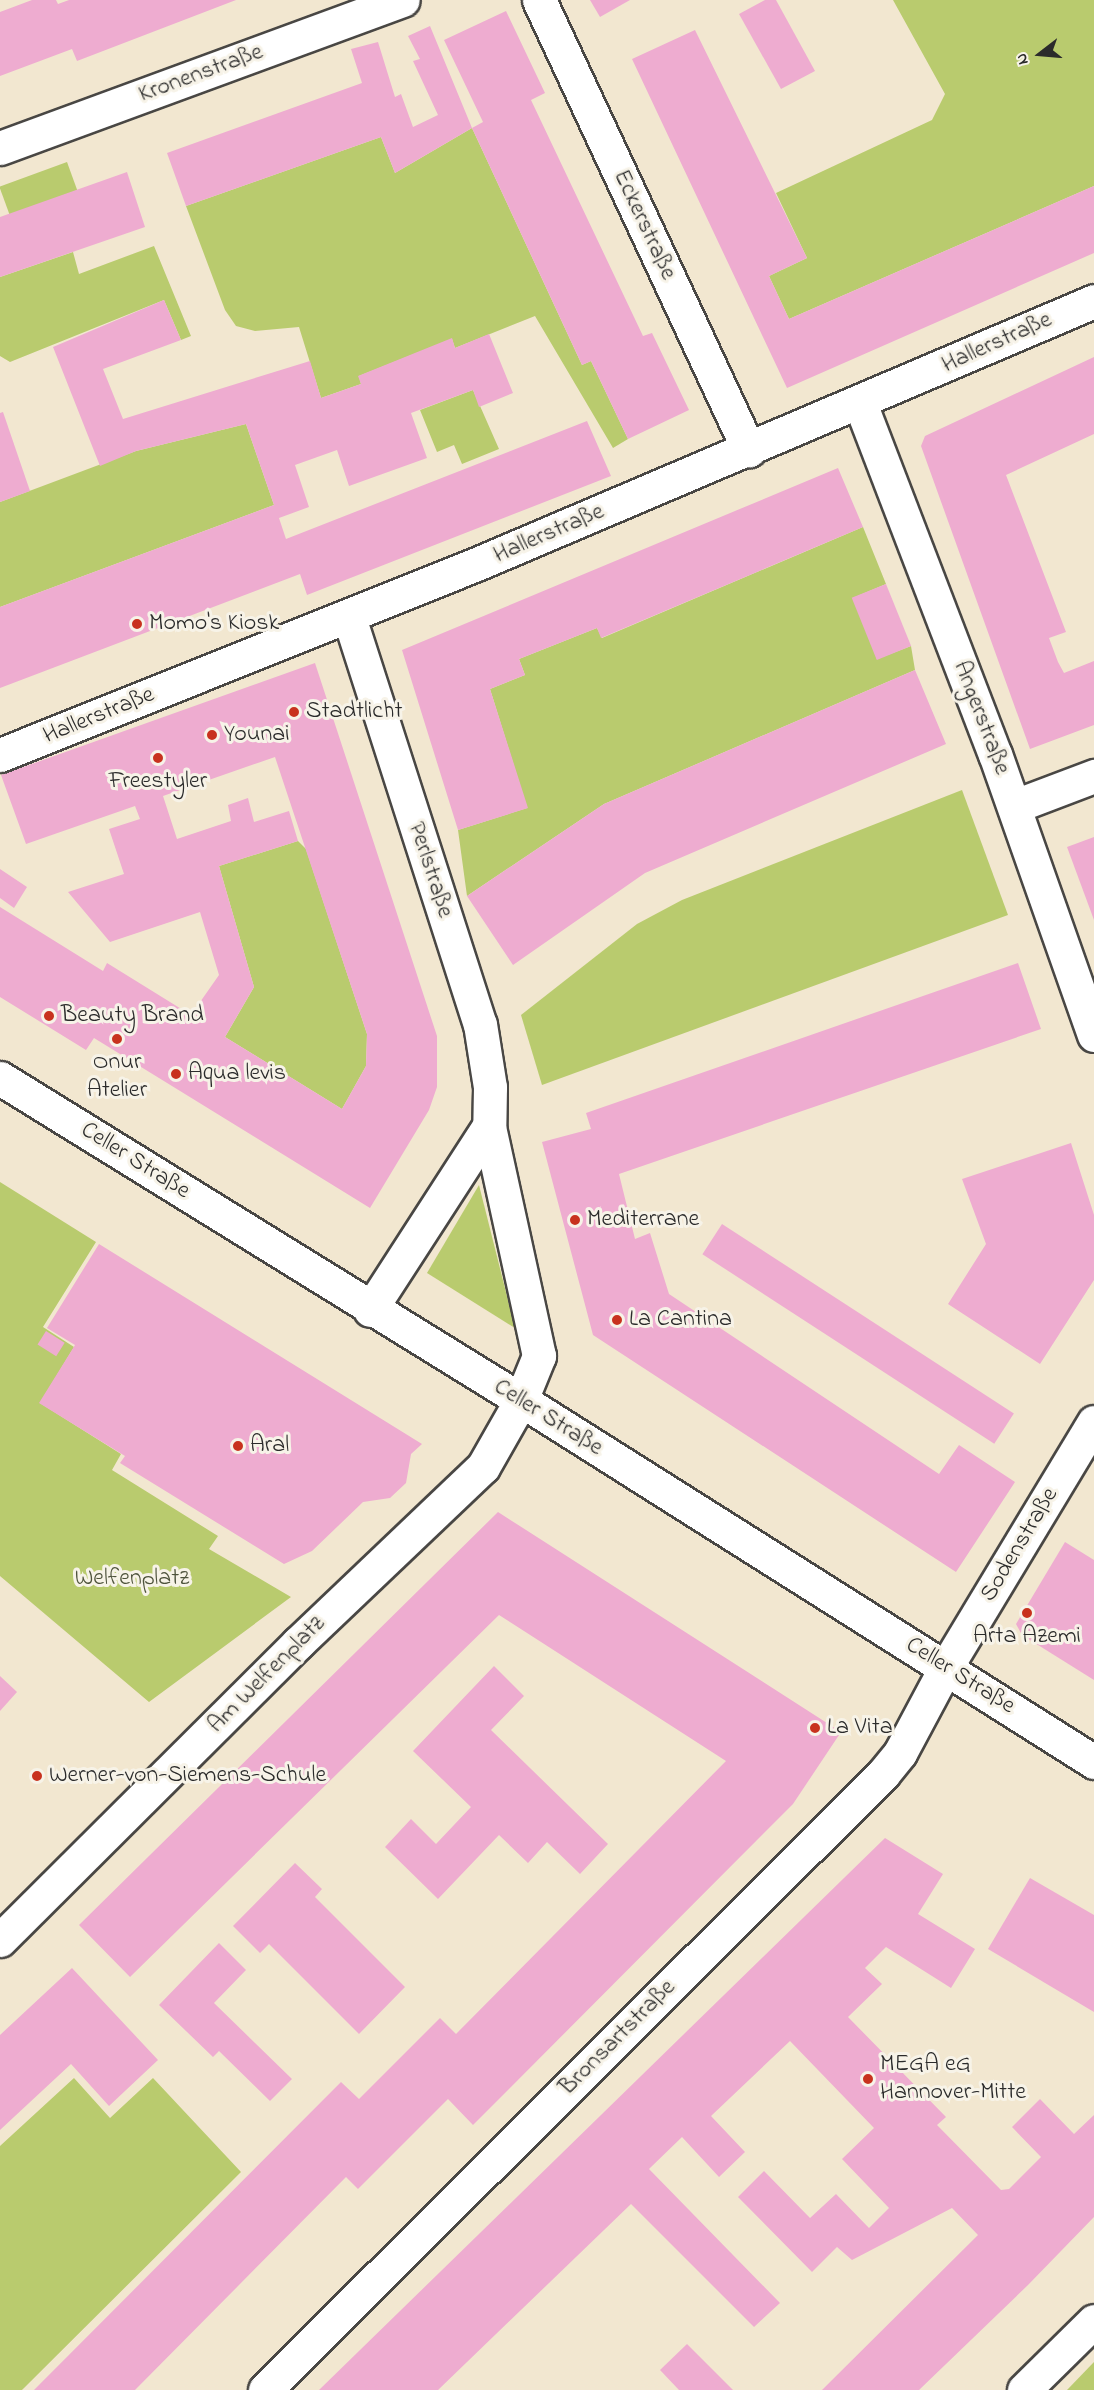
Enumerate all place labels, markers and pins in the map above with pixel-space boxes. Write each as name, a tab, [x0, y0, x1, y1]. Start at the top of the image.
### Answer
place label: Momo's Kiosk	[149, 610, 279, 638]
marker: Momo's Kiosk	[130, 617, 144, 631]
place label: Stadtlicht	[306, 698, 402, 726]
marker: Stadtlicht	[287, 705, 301, 719]
place label: Younai	[224, 721, 290, 749]
marker: Younai	[205, 728, 219, 742]
marker: Freestyler	[151, 751, 165, 765]
place label: Freestyler	[109, 768, 207, 796]
place label: Beauty Brand	[61, 1002, 204, 1030]
marker: Beauty Brand	[42, 1009, 56, 1023]
marker: Onur Atelier	[110, 1032, 124, 1046]
place label: Onur Atelier	[87, 1049, 147, 1105]
place label: Aqua levis	[188, 1060, 286, 1088]
marker: Aqua levis	[169, 1067, 183, 1081]
place label: Mediterrane	[587, 1206, 699, 1234]
marker: Mediterrane	[568, 1213, 582, 1227]
place label: La Cantina	[629, 1306, 732, 1334]
marker: La Cantina	[610, 1313, 624, 1327]
place label: Aral	[250, 1432, 289, 1460]
marker: Aral	[231, 1439, 245, 1453]
marker: Arta Azemi	[1020, 1606, 1034, 1620]
place label: Arta Azemi	[973, 1623, 1081, 1651]
place label: La Vita	[827, 1714, 893, 1742]
marker: La Vita	[808, 1721, 822, 1735]
place label: Werner-von-Siemens-Schule	[49, 1762, 326, 1790]
marker: Werner-von-Siemens-Schule	[30, 1769, 44, 1783]
place label: MEGA eG Hannover-Mitte	[880, 2051, 1026, 2107]
marker: MEGA eG Hannover-Mitte	[861, 2072, 875, 2086]

